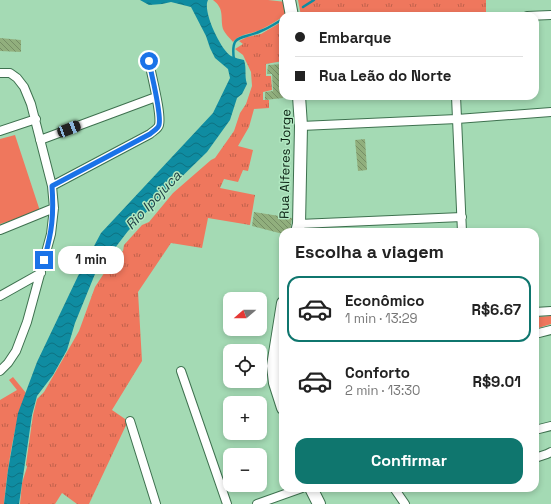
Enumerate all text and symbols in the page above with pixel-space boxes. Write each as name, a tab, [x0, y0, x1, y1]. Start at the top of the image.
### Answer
text: Embarque	[319, 28, 392, 47]
route start	[140, 52, 158, 70]
text: Rua Leão do Norte	[319, 66, 451, 85]
street label: Rua Alferes Jorge	[276, 109, 294, 219]
car	[56, 119, 82, 139]
water label: Rio Ipojuca	[121, 166, 185, 233]
text: Escolha a viagem	[295, 240, 444, 263]
callout: 1 min	[58, 246, 124, 274]
route end	[35, 251, 53, 269]
text: 1 min	[75, 251, 107, 268]
icon: car	[297, 291, 333, 327]
text: Econômico	[345, 291, 424, 310]
north arrow	[223, 292, 267, 336]
map controls	[223, 292, 267, 492]
text: R$6.67	[472, 300, 521, 319]
text: 1 min · 13:29	[345, 310, 418, 327]
button: locate	[223, 344, 267, 388]
icon: car	[297, 363, 333, 399]
text: Conforto	[345, 363, 410, 382]
text: R$9.01	[473, 372, 521, 391]
text: 2 min · 13:30	[345, 382, 420, 399]
button: +	[223, 396, 267, 440]
button: Confirmar	[295, 438, 523, 484]
button: −	[223, 448, 267, 492]

